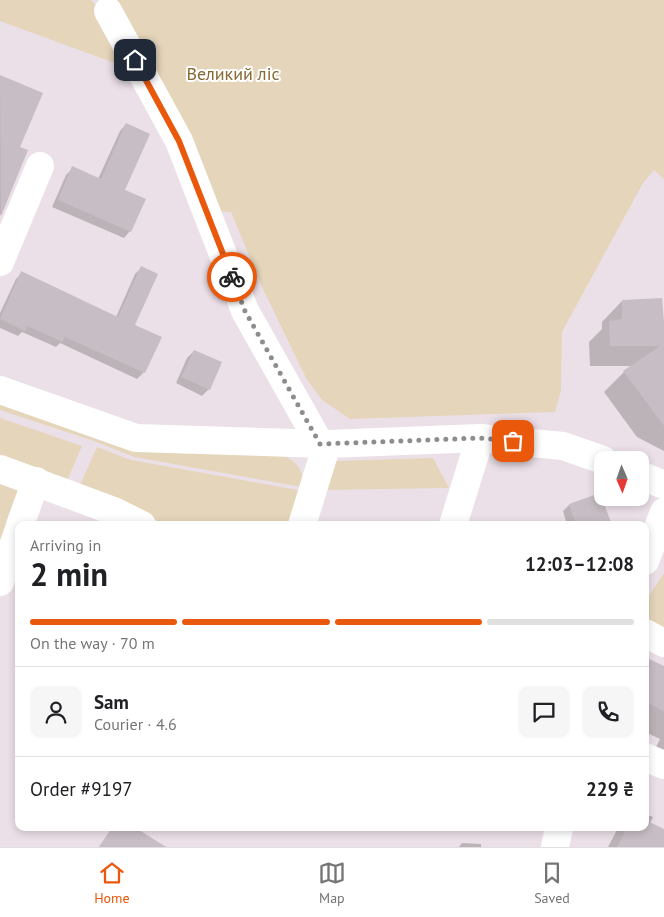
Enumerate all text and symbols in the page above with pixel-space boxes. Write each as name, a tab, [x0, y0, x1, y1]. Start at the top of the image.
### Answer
pin	[114, 39, 156, 81]
icon: home	[121, 46, 149, 74]
park label: Великий ліс	[186, 62, 280, 85]
courier	[207, 252, 257, 302]
icon: bike	[218, 263, 246, 291]
pin	[492, 420, 534, 462]
icon: bag	[499, 427, 527, 455]
north arrow	[594, 451, 649, 506]
map controls	[594, 451, 649, 506]
text: Arriving in	[30, 535, 101, 555]
text: 12:03–12:08	[525, 552, 634, 576]
text: 2 min	[30, 553, 108, 595]
text: On the way · 70 m	[30, 633, 155, 653]
button: person	[30, 686, 82, 738]
button: chat	[518, 686, 570, 738]
button: phone	[582, 686, 634, 738]
text: Sam	[94, 690, 129, 714]
text: Courier · 4.6	[94, 714, 177, 734]
text: Order #9197	[30, 777, 133, 801]
text: 229 ₴	[586, 777, 634, 801]
tab: Home	[94, 859, 130, 907]
tab: Map	[318, 859, 346, 907]
tab: Saved	[534, 859, 570, 907]

